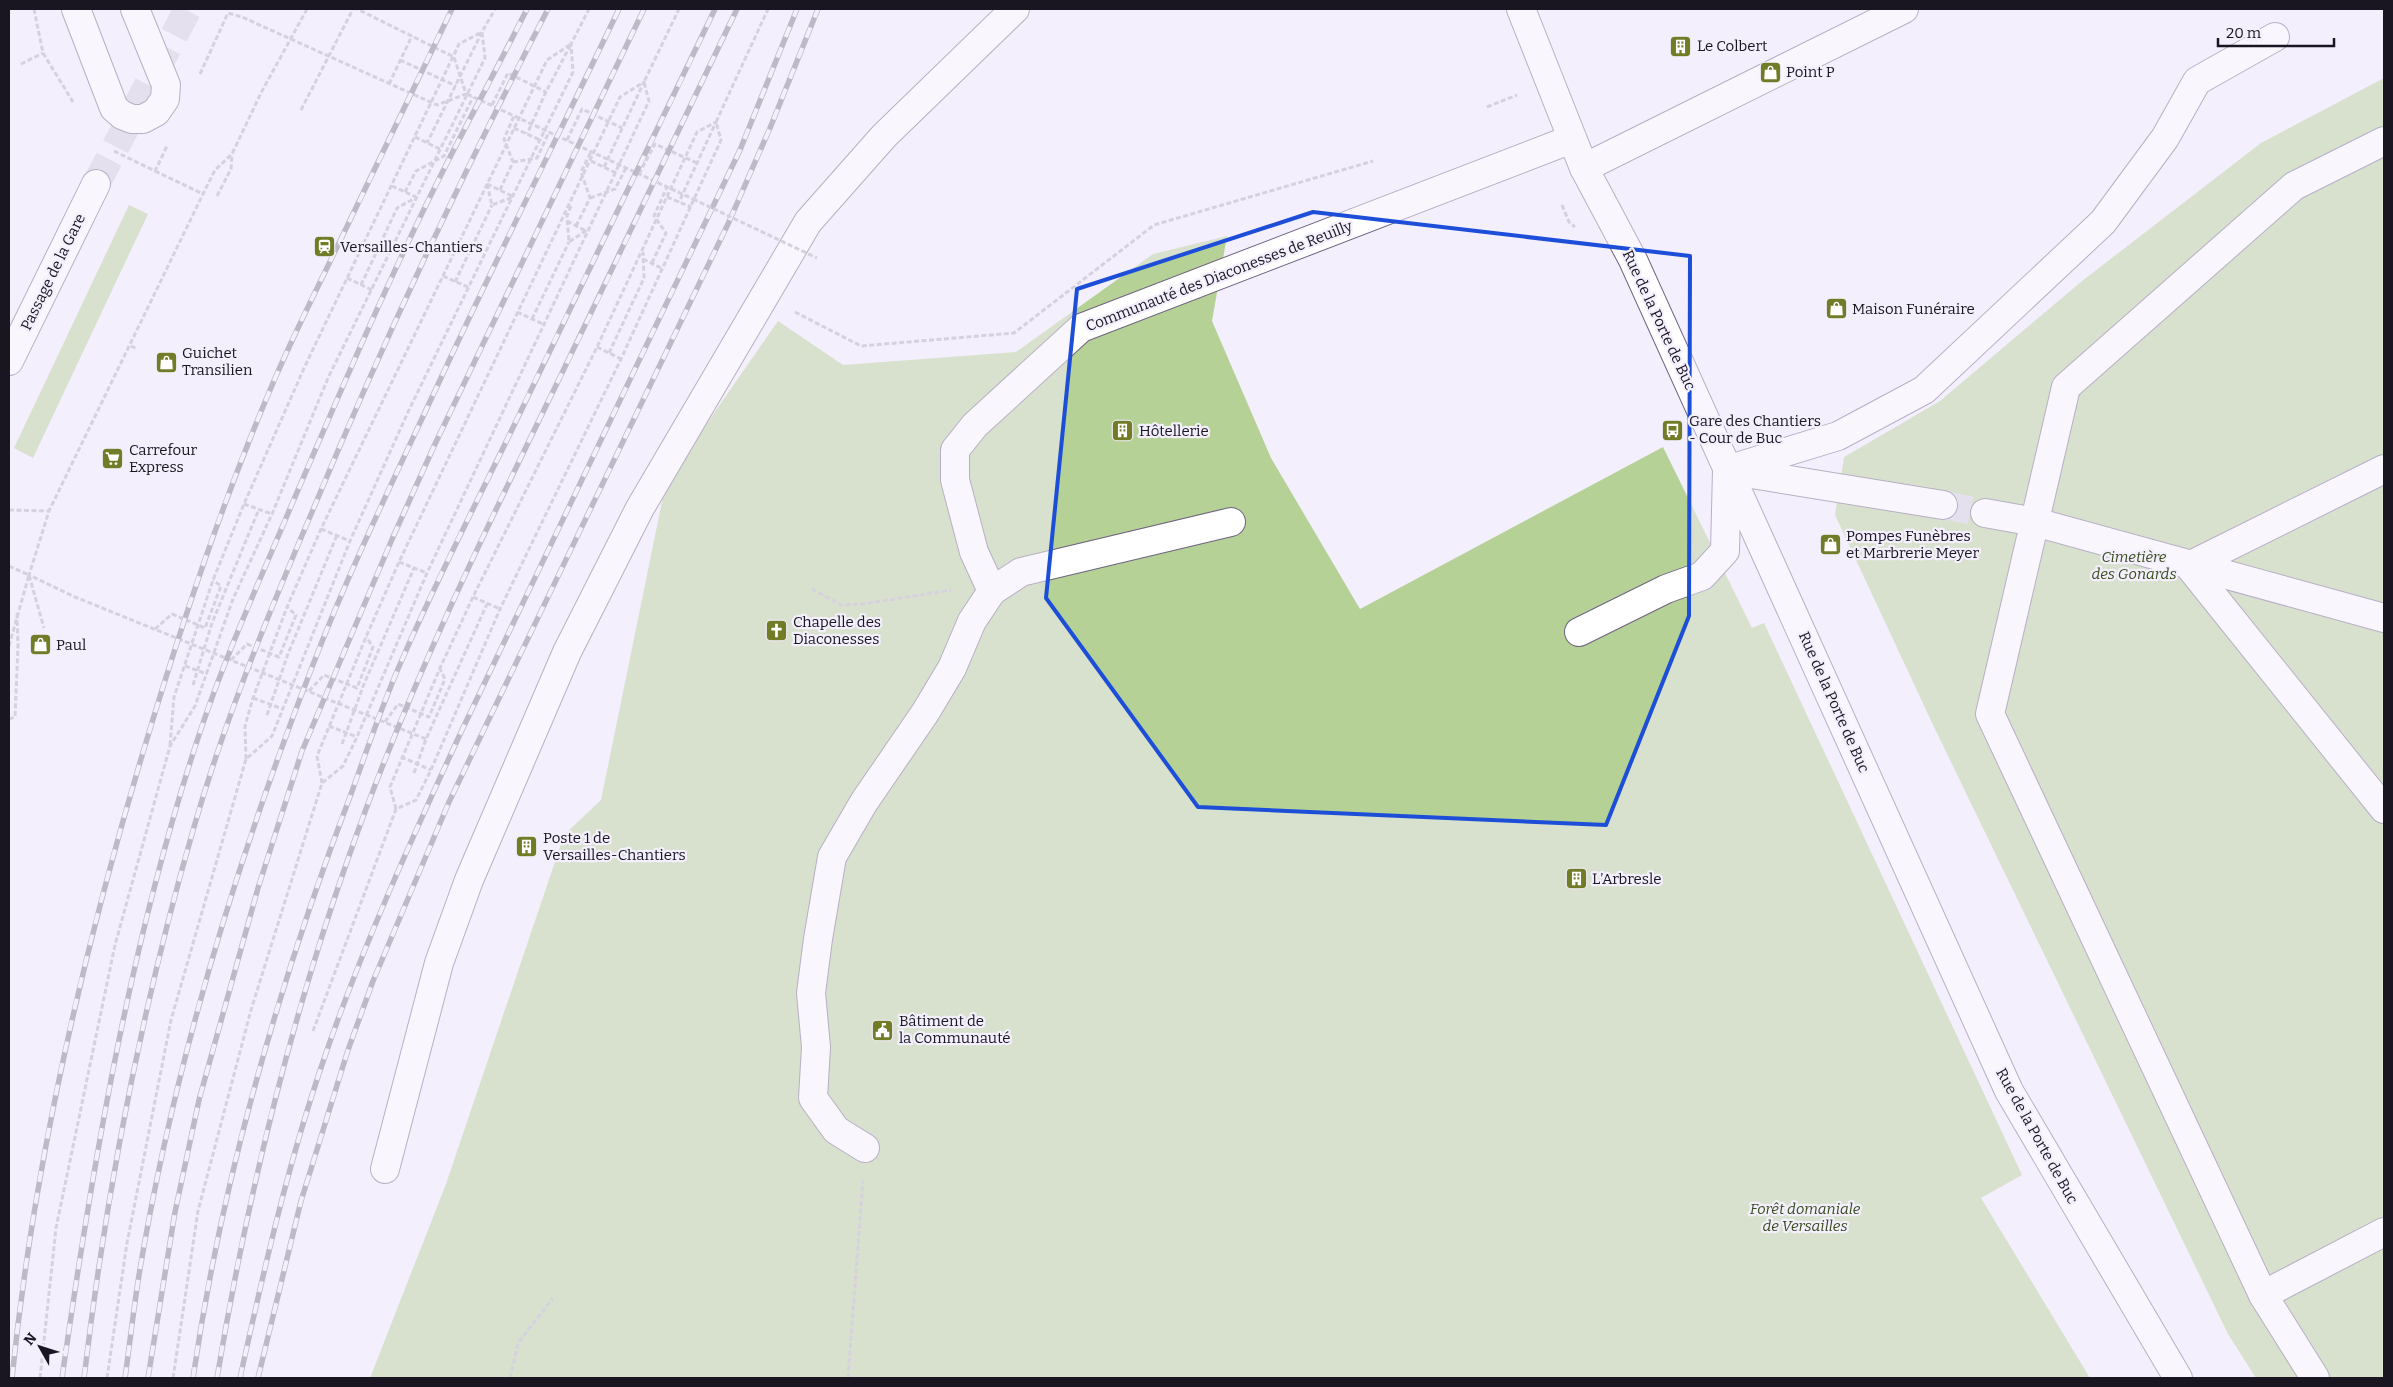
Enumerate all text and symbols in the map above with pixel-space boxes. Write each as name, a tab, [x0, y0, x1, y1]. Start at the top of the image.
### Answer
scale bar	[2218, 15, 2334, 47]
text: 20 m	[2226, 24, 2262, 42]
building icon: Le Colbert	[1669, 34, 1693, 58]
place label: Le Colbert	[1697, 37, 1768, 55]
shop icon: Point P	[1758, 60, 1782, 84]
place label: Point P	[1786, 63, 1835, 81]
street label: Passage de la Gare	[17, 211, 89, 333]
street label: Communauté des Diaconesses de Reuilly	[1083, 217, 1355, 335]
station icon: Versailles-Chantiers	[312, 235, 336, 259]
place label: Versailles-Chantiers	[340, 238, 483, 256]
street label: Rue de la Porte de Buc	[1619, 247, 1699, 393]
shop icon: Maison Funéraire	[1824, 297, 1848, 321]
place label: Maison Funéraire	[1852, 300, 1975, 318]
place label: Guichet Transilien	[182, 344, 253, 379]
shop icon: Guichet Transilien	[154, 350, 178, 374]
place label: Gare des Chantiers - Cour de Buc	[1689, 412, 1821, 447]
bus stop icon: Gare des Chantiers - Cour de Buc	[1661, 418, 1685, 442]
building icon: Hôtellerie	[1111, 419, 1135, 443]
place label: Hôtellerie	[1139, 422, 1209, 440]
place label: Carrefour Express	[129, 441, 197, 476]
supermarket icon: Carrefour Express	[101, 447, 125, 471]
place label: Pompes Funèbres et Marbrerie Meyer	[1846, 527, 1979, 562]
shop icon: Pompes Funèbres et Marbrerie Meyer	[1818, 533, 1842, 557]
park label: Cimetière des Gonards	[2091, 548, 2177, 583]
place label: Chapelle des Diaconesses	[793, 613, 881, 648]
church icon: Chapelle des Diaconesses	[765, 619, 789, 643]
street label: Rue de la Porte de Buc	[1795, 629, 1873, 776]
shop icon: Paul	[28, 633, 52, 657]
place label: Paul	[56, 636, 86, 654]
place label: Poste 1 de Versailles-Chantiers	[543, 829, 686, 864]
building icon: Poste 1 de Versailles-Chantiers	[515, 835, 539, 859]
building icon: L’Arbresle	[1564, 867, 1588, 891]
place label: L’Arbresle	[1592, 870, 1661, 888]
place label: Bâtiment de la Communauté	[899, 1012, 1011, 1047]
public building icon: Bâtiment de la Communauté	[871, 1018, 895, 1042]
street label: Rue de la Porte de Buc	[1992, 1065, 2082, 1207]
park label: Forêt domaniale de Versailles	[1750, 1200, 1861, 1235]
north arrow	[15, 1322, 65, 1372]
text: N	[20, 1329, 40, 1349]

